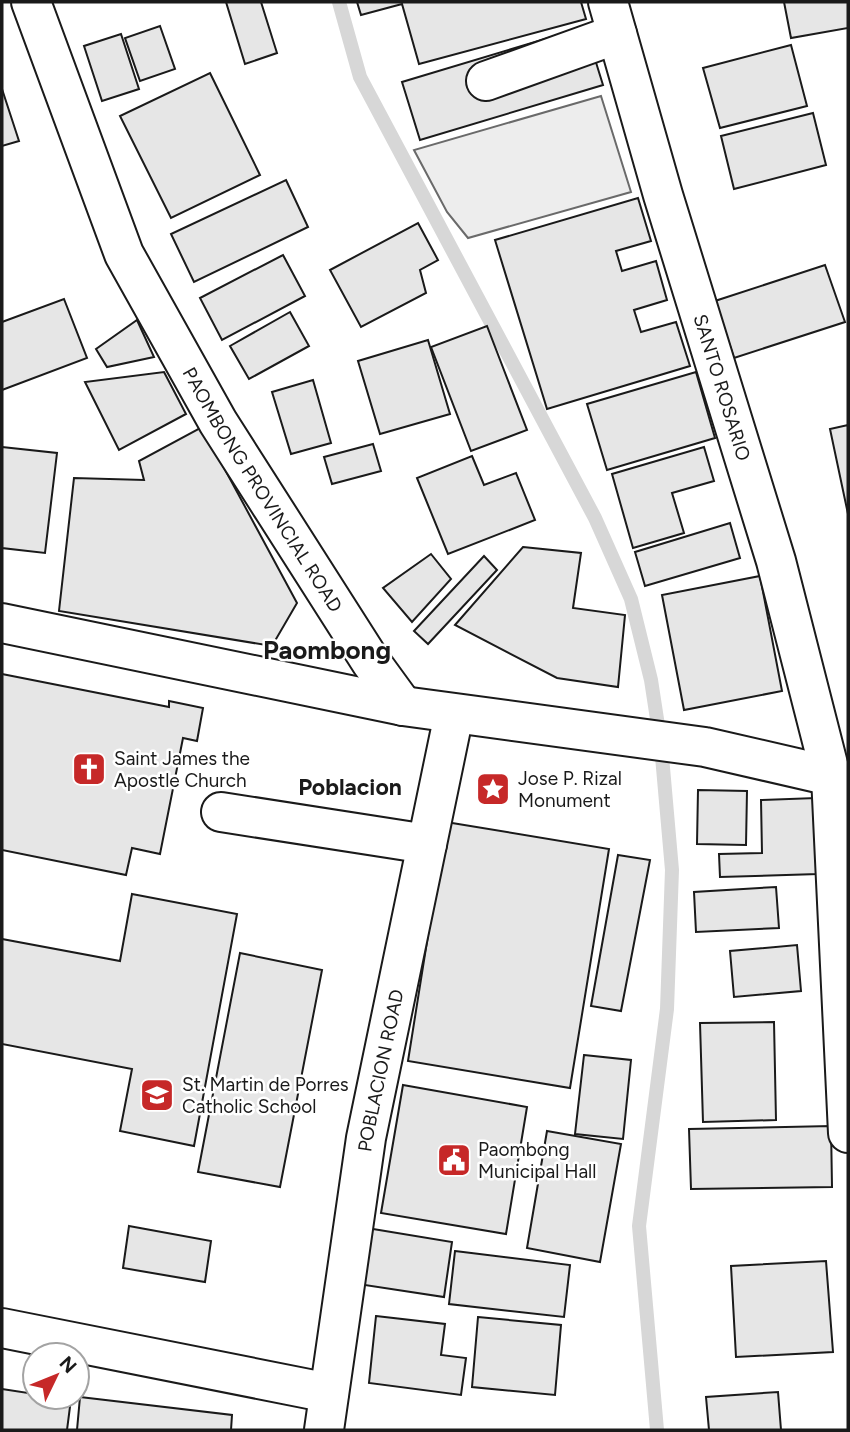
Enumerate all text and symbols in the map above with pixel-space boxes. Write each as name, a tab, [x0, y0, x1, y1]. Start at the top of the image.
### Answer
street label: SANTO ROSARIO	[689, 311, 756, 463]
street label: PAOMBONG PROVINCIAL ROAD	[178, 363, 348, 616]
district label: Paombong	[263, 634, 391, 666]
place label: Saint James the Apostle Church	[114, 747, 250, 792]
church icon: Saint James the Apostle Church	[70, 750, 108, 788]
place label: Jose P. Rizal Monument	[518, 767, 622, 812]
place icon: Jose P. Rizal Monument	[474, 770, 512, 808]
district label: Poblacion	[298, 773, 402, 801]
street label: POBLACION ROAD	[353, 987, 408, 1153]
place label: St. Martin de Porres Catholic School	[182, 1073, 349, 1118]
school or university icon: St. Martin de Porres Catholic School	[138, 1076, 176, 1114]
place label: Paombong Municipal Hall	[478, 1138, 596, 1183]
public building icon: Paombong Municipal Hall	[435, 1141, 473, 1179]
north arrow	[21, 1341, 91, 1411]
text: N	[55, 1352, 81, 1378]

